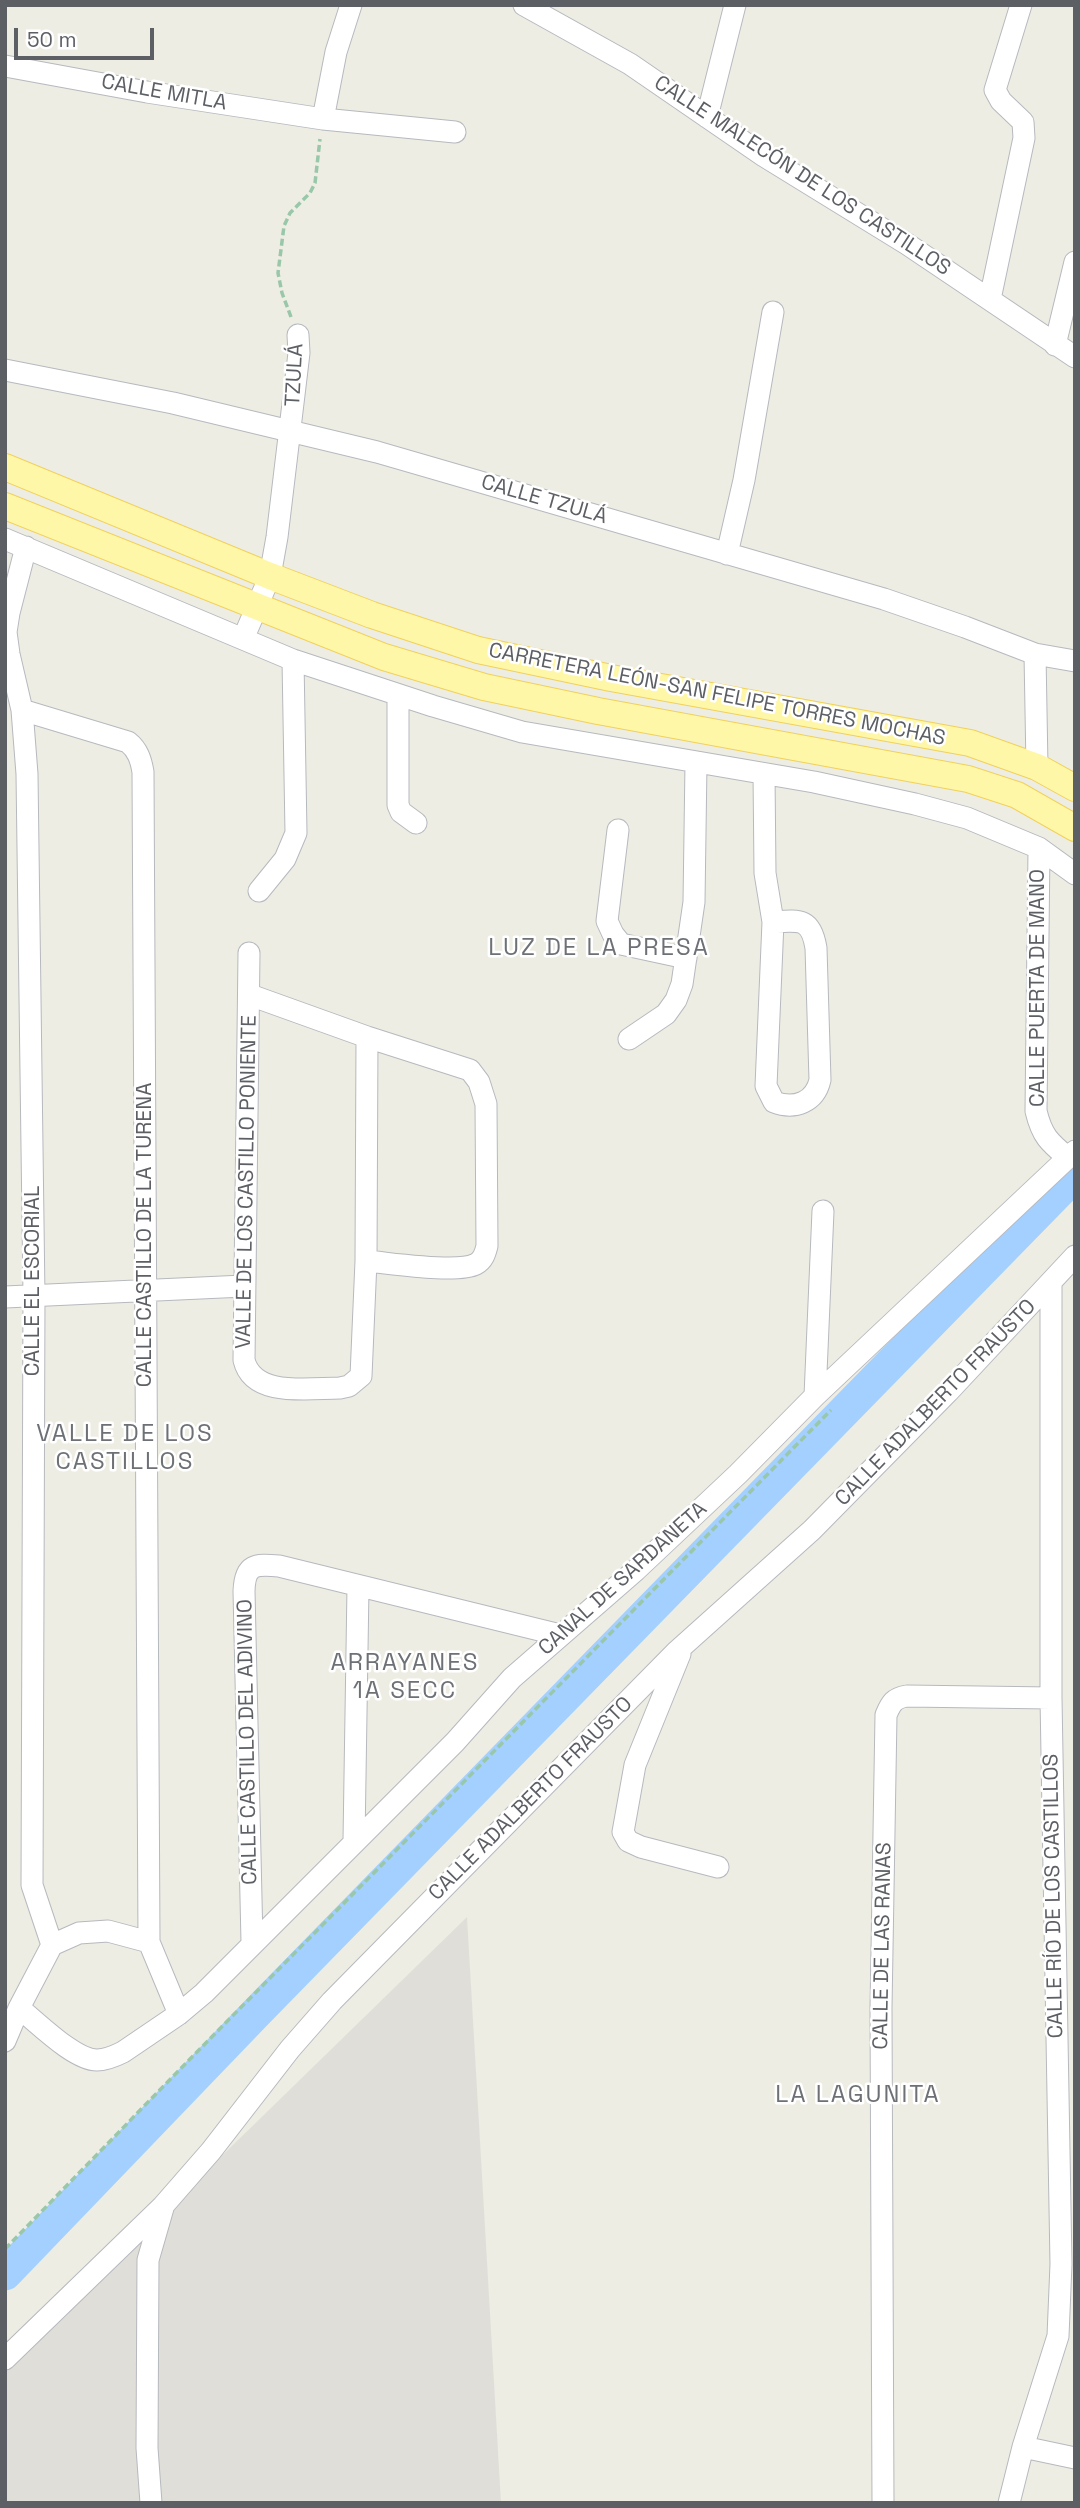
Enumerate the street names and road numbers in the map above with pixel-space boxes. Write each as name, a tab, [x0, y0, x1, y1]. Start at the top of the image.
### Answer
street label: CALLE MITLA	[99, 70, 229, 116]
street label: CALLE MALECÓN DE LOS CASTILLOS	[649, 71, 955, 281]
street label: TZULÁ	[281, 343, 309, 407]
street label: CALLE TZULÁ	[478, 470, 610, 530]
street label: CARRETERA LEÓN-SAN FELIPE TORRES MOCHAS	[487, 638, 947, 752]
street label: CALLE PUERTA DE MANO	[1025, 869, 1051, 1107]
street label: VALLE DE LOS CASTILLO PONIENTE	[231, 1015, 263, 1349]
street label: CALLE CASTILLO DE LA TURENA	[132, 1083, 158, 1387]
street label: CALLE EL ESCORIAL	[20, 1186, 46, 1376]
street label: CALLE ADALBERTO FRAUSTO	[830, 1294, 1042, 1512]
street label: CANAL DE SARDANETA	[534, 1497, 712, 1661]
street label: CALLE CASTILLO DEL ADIVINO	[233, 1599, 263, 1885]
street label: CALLE ADALBERTO FRAUSTO	[424, 1692, 638, 1906]
street label: CALLE RÍO DE LOS CASTILLOS	[1039, 1753, 1069, 2039]
street label: CALLE DE LAS RANAS	[869, 1842, 897, 2050]

